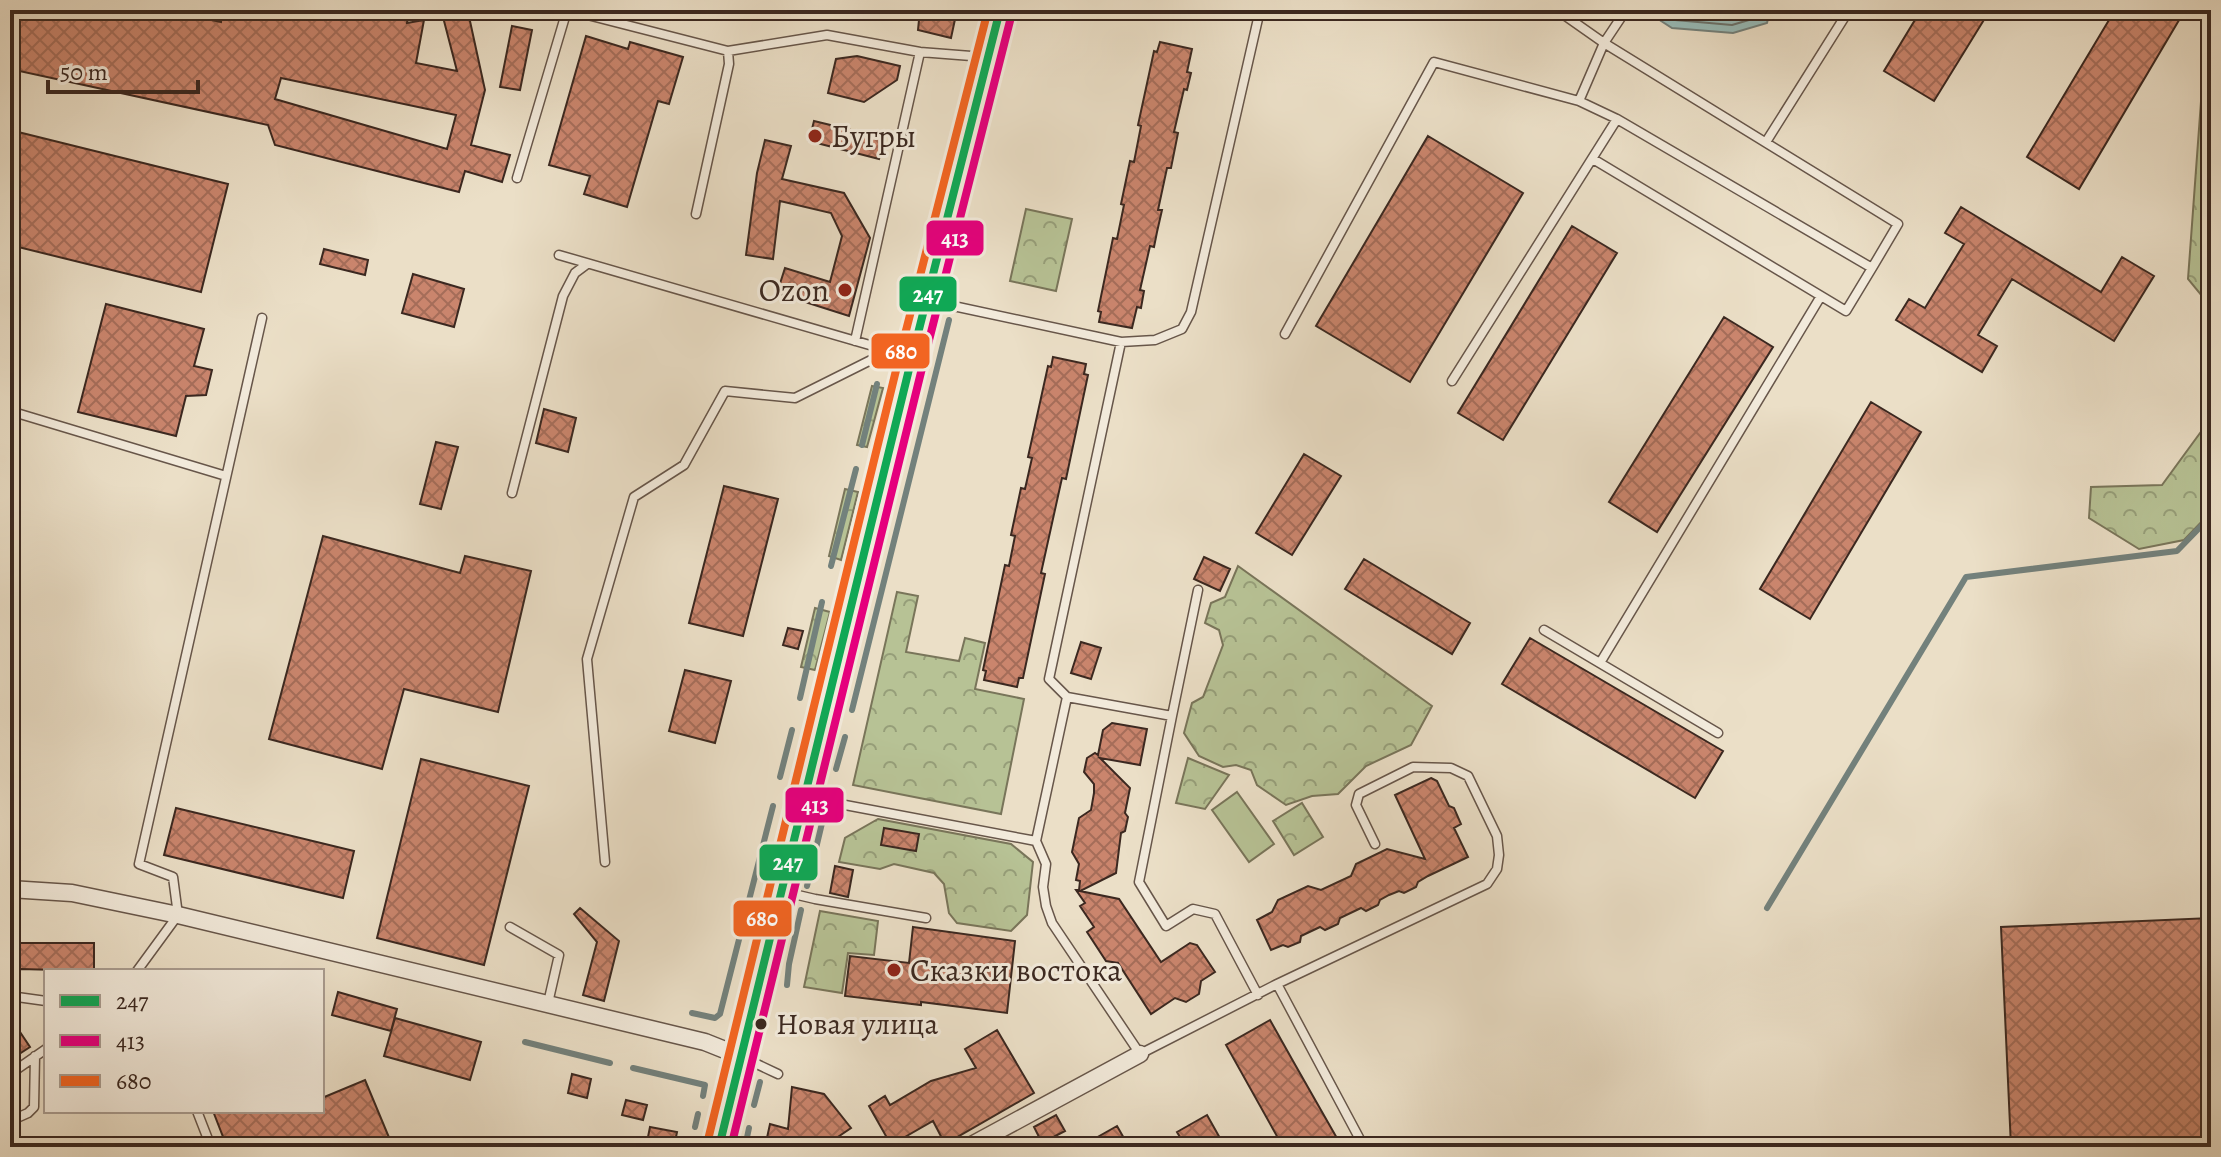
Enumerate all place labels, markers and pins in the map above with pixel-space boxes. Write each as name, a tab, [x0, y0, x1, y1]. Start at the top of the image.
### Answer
place label: Бугры	[831, 114, 916, 158]
marker: Бугры	[806, 127, 824, 145]
place label: Ozon	[759, 268, 829, 312]
marker: Ozon	[836, 281, 854, 299]
place label: Сказки востока	[910, 948, 1122, 992]
marker: Сказки востока	[885, 961, 903, 979]
place label: Новая улица	[776, 1004, 938, 1044]
marker: Новая улица	[753, 1016, 769, 1032]

